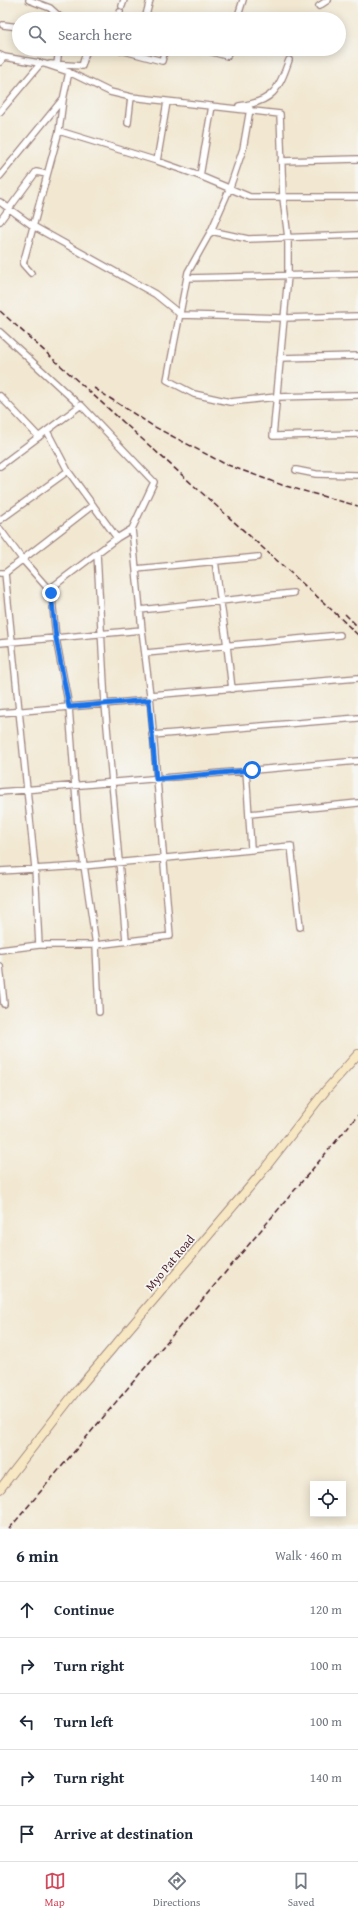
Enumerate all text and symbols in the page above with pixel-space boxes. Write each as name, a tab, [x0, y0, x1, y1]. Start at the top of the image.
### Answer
search box	[12, 12, 346, 56]
icon: search	[26, 23, 48, 45]
text: Search here	[58, 24, 132, 45]
route end	[42, 584, 60, 602]
route start	[243, 761, 261, 779]
street label: Myo Pat Road	[141, 1231, 199, 1294]
map controls	[310, 1481, 346, 1517]
button: locate	[310, 1481, 346, 1517]
text: 6 min	[16, 1543, 58, 1568]
text: Walk · 460 m	[275, 1546, 342, 1565]
icon: ahead	[16, 1599, 38, 1621]
text: Continue	[54, 1599, 115, 1620]
text: 120 m	[310, 1600, 342, 1619]
icon: right	[16, 1655, 38, 1677]
text: Turn right	[54, 1655, 125, 1676]
text: 100 m	[310, 1656, 342, 1675]
icon: left	[16, 1711, 38, 1733]
text: Turn left	[54, 1711, 113, 1732]
text: 100 m	[310, 1712, 342, 1731]
icon: right	[16, 1767, 38, 1789]
text: Turn right	[54, 1767, 125, 1788]
text: 140 m	[310, 1768, 342, 1787]
icon: arrive	[16, 1823, 38, 1845]
text: Arrive at destination	[54, 1823, 193, 1844]
tab: Map	[44, 1870, 66, 1910]
tab: Directions	[153, 1870, 200, 1910]
tab: Saved	[288, 1870, 314, 1910]

